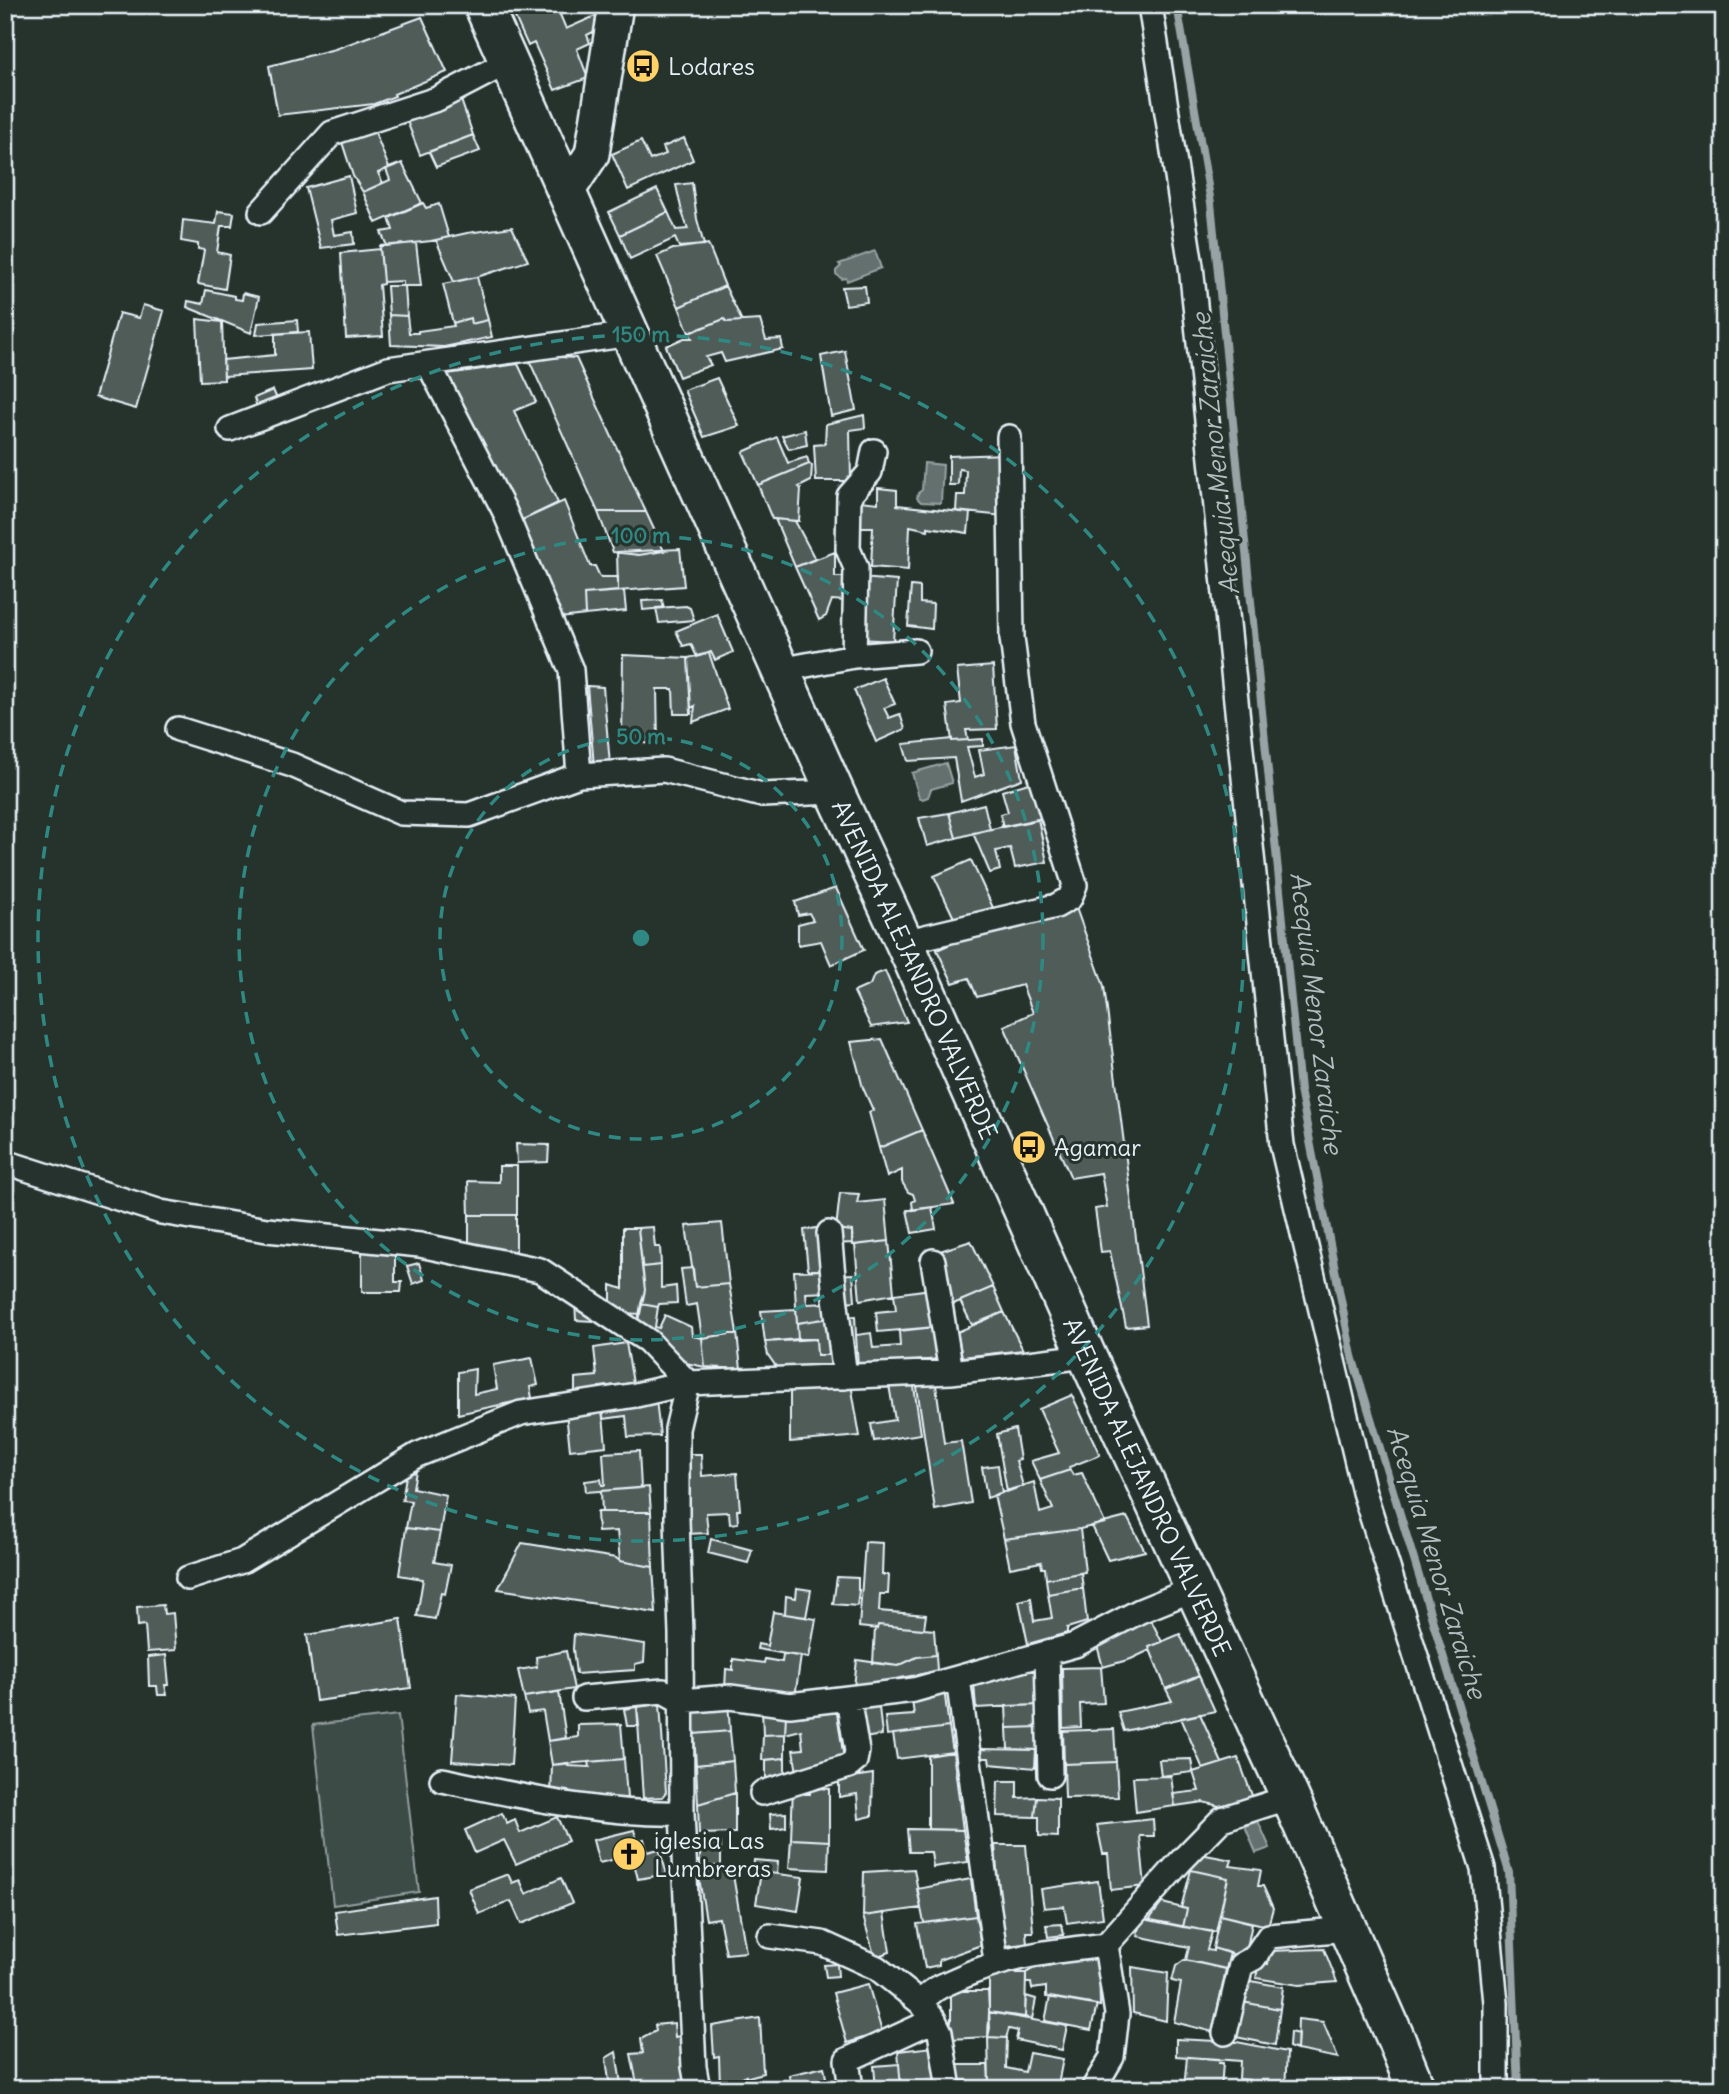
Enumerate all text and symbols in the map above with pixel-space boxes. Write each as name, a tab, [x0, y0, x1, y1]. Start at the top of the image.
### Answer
bus stop icon: Lodares	[624, 47, 662, 85]
place label: Lodares	[668, 51, 755, 81]
water label: Acequia Menor Zaraiche	[1184, 309, 1246, 597]
text: 150 m	[612, 321, 670, 348]
text: 100 m	[611, 522, 671, 549]
text: 50 m	[616, 723, 666, 750]
street label: AVENIDA ALEJANDRO VALVERDE	[826, 795, 1005, 1144]
water label: Acequia Menor Zaraiche	[1283, 870, 1351, 1158]
centre of rings	[629, 926, 653, 950]
bus stop icon: Agamar	[1010, 1128, 1048, 1166]
place label: Agamar	[1054, 1132, 1141, 1162]
street label: AVENIDA ALEJANDRO VALVERDE	[1057, 1313, 1238, 1661]
water label: Acequia Menor Zaraiche	[1380, 1422, 1495, 1704]
place label: iglesia Las Lumbreras	[654, 1825, 771, 1883]
church icon: iglesia Las Lumbreras	[610, 1835, 648, 1873]

